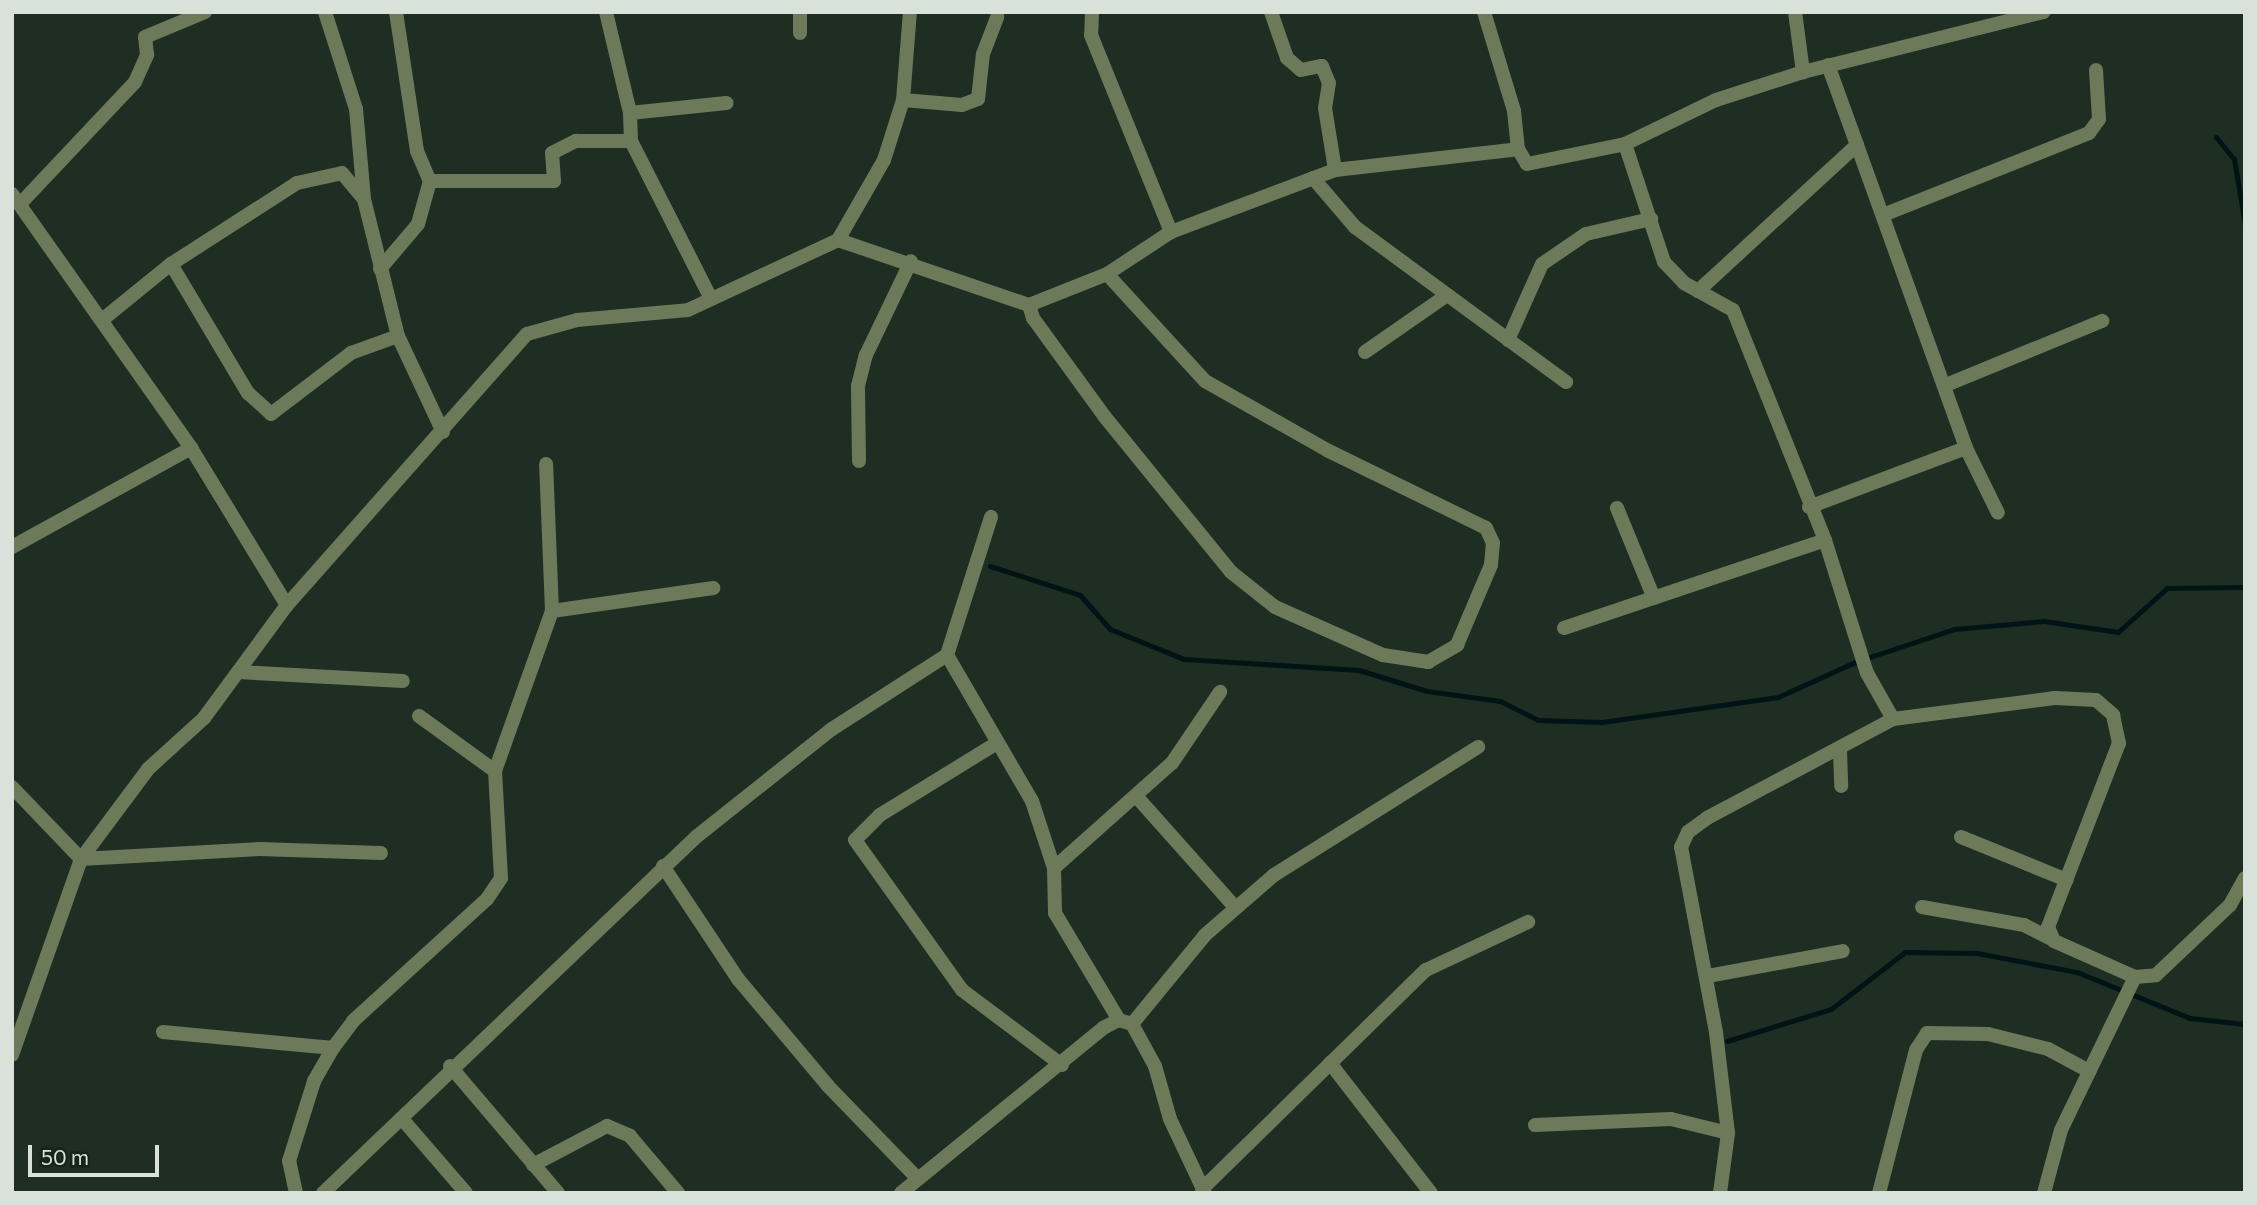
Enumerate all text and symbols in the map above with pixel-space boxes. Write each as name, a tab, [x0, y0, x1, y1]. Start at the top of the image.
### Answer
scale bar	[32, 1132, 163, 1176]
text: 50 m	[41, 1144, 89, 1169]

